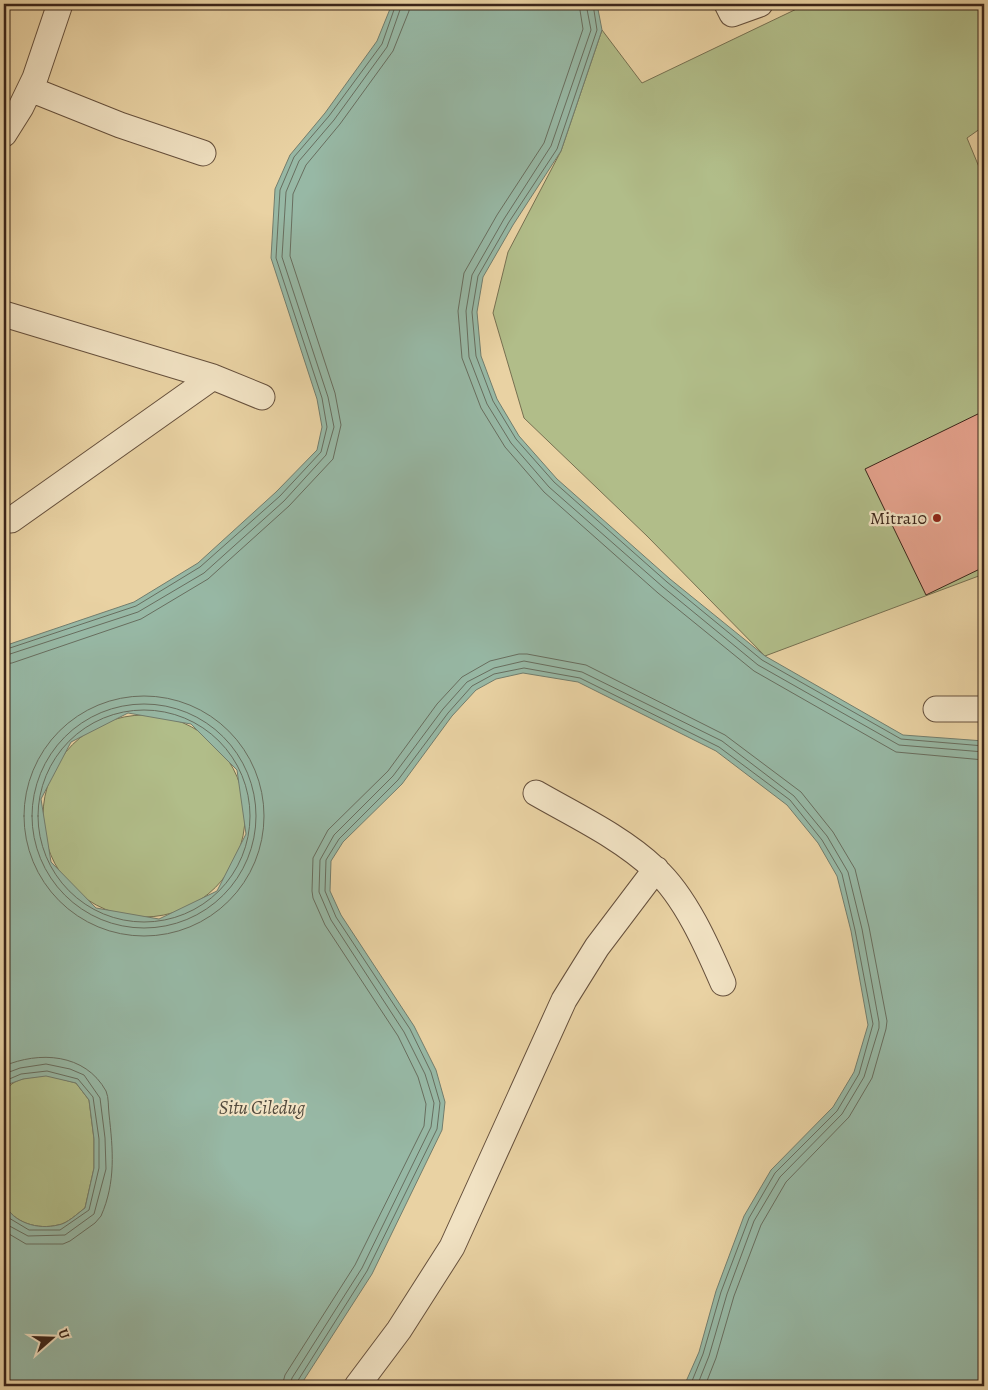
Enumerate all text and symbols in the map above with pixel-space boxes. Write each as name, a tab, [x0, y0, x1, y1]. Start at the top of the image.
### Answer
place label: Mitra10	[870, 506, 927, 530]
marker: Mitra10	[931, 512, 943, 524]
water label: Situ Ciledug	[219, 1095, 306, 1121]
north arrow	[28, 1312, 78, 1362]
text: U	[53, 1326, 74, 1341]

